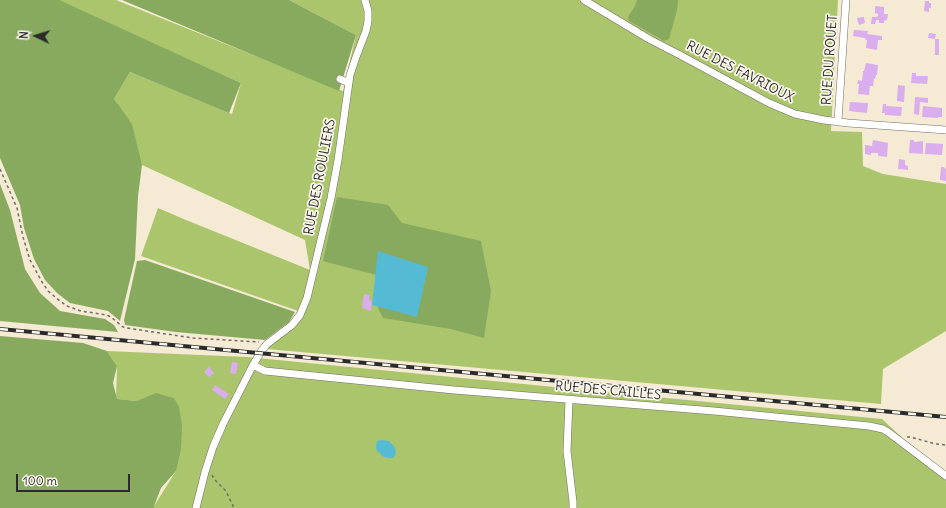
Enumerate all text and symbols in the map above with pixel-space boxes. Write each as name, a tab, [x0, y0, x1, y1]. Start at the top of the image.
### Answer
street label: RUE DU ROUET	[819, 14, 841, 106]
north arrow	[16, 16, 56, 56]
text: N	[17, 31, 31, 39]
street label: RUE DES FAVRIOUX	[684, 38, 796, 106]
street label: RUE DES ROULIERS	[301, 118, 339, 236]
street label: RUE DES CAILLES	[554, 379, 662, 403]
scale bar	[18, 466, 132, 492]
text: 100 m	[23, 473, 57, 488]

